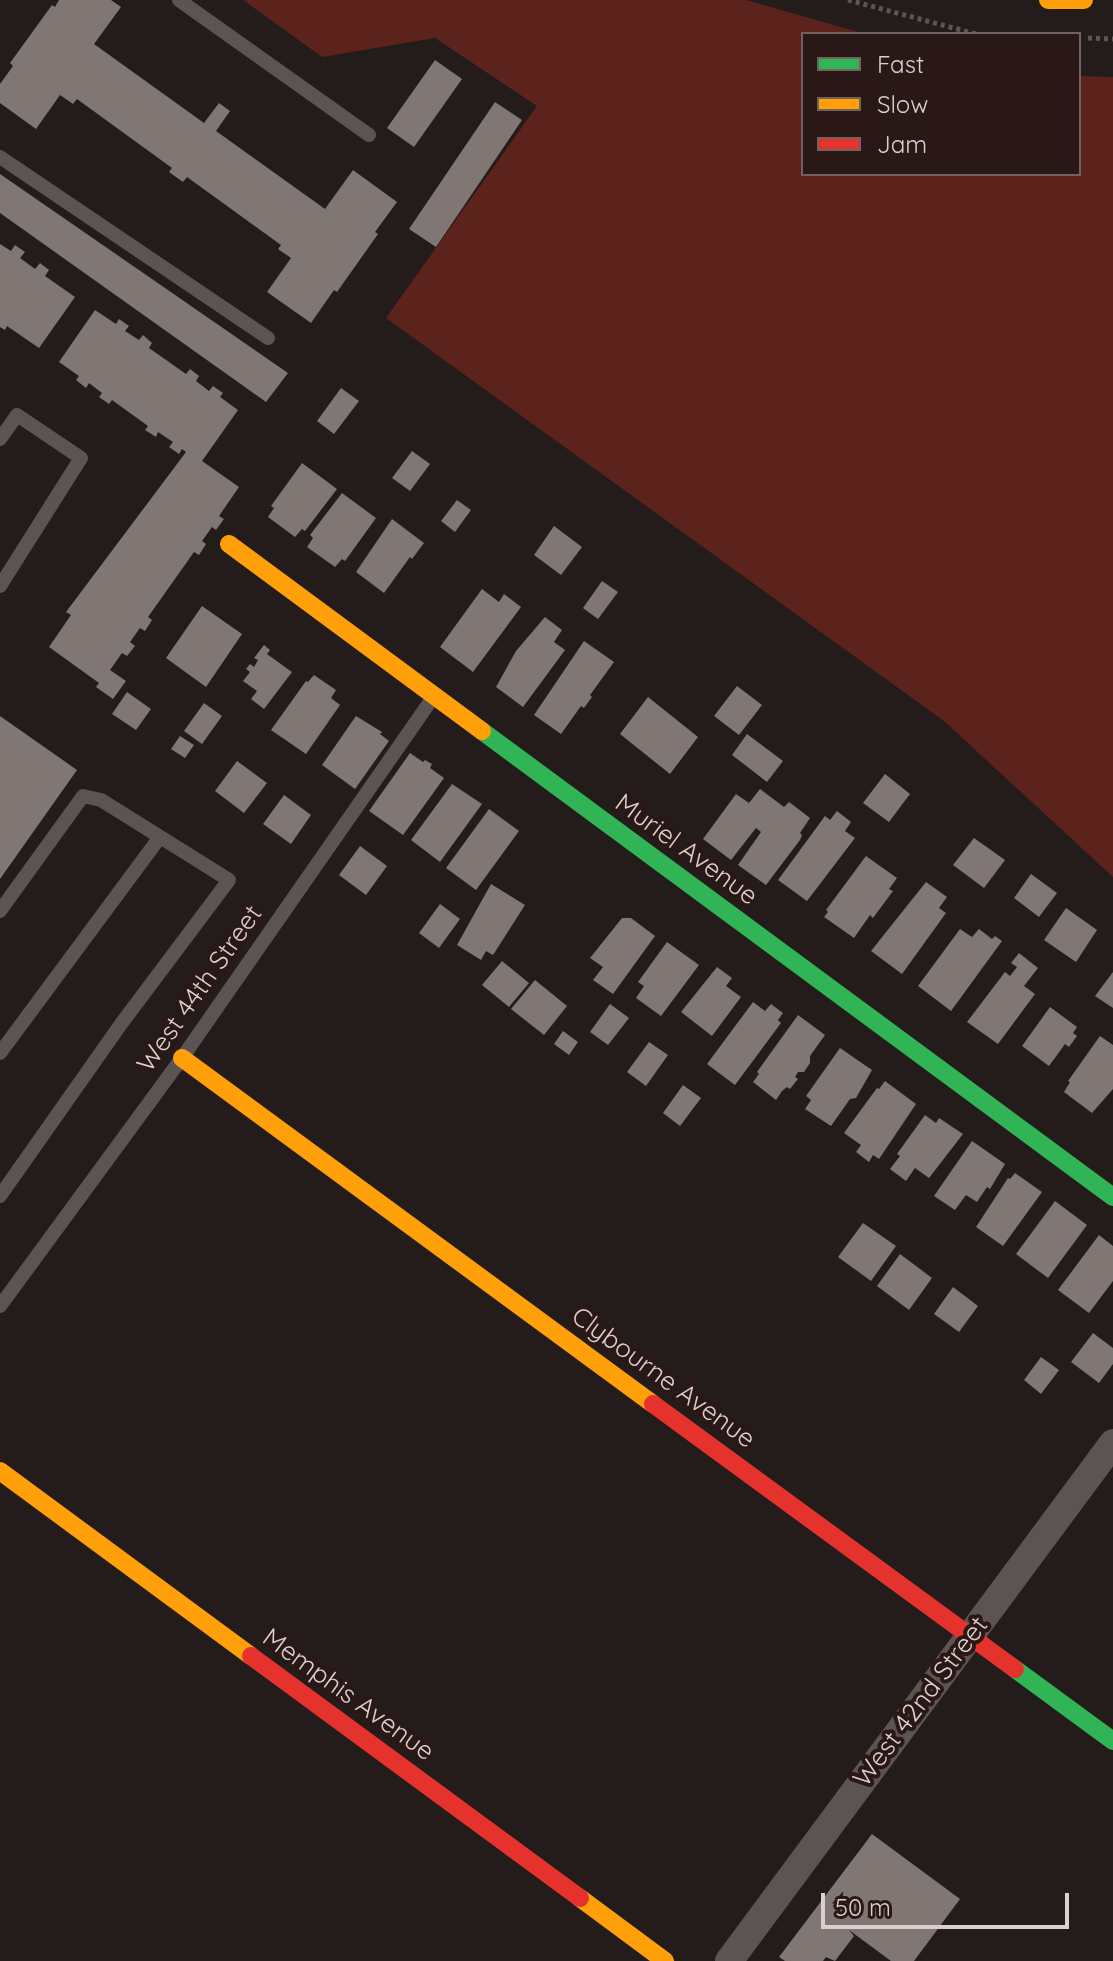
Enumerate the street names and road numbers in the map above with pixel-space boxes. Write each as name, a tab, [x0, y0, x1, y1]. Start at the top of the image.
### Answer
street label: Muriel Avenue	[609, 788, 763, 912]
street label: West 44th Street	[131, 900, 269, 1078]
street label: Clybourne Avenue	[565, 1301, 761, 1455]
street label: West 42nd Street	[847, 1611, 995, 1793]
street label: Memphis Avenue	[256, 1622, 440, 1768]

